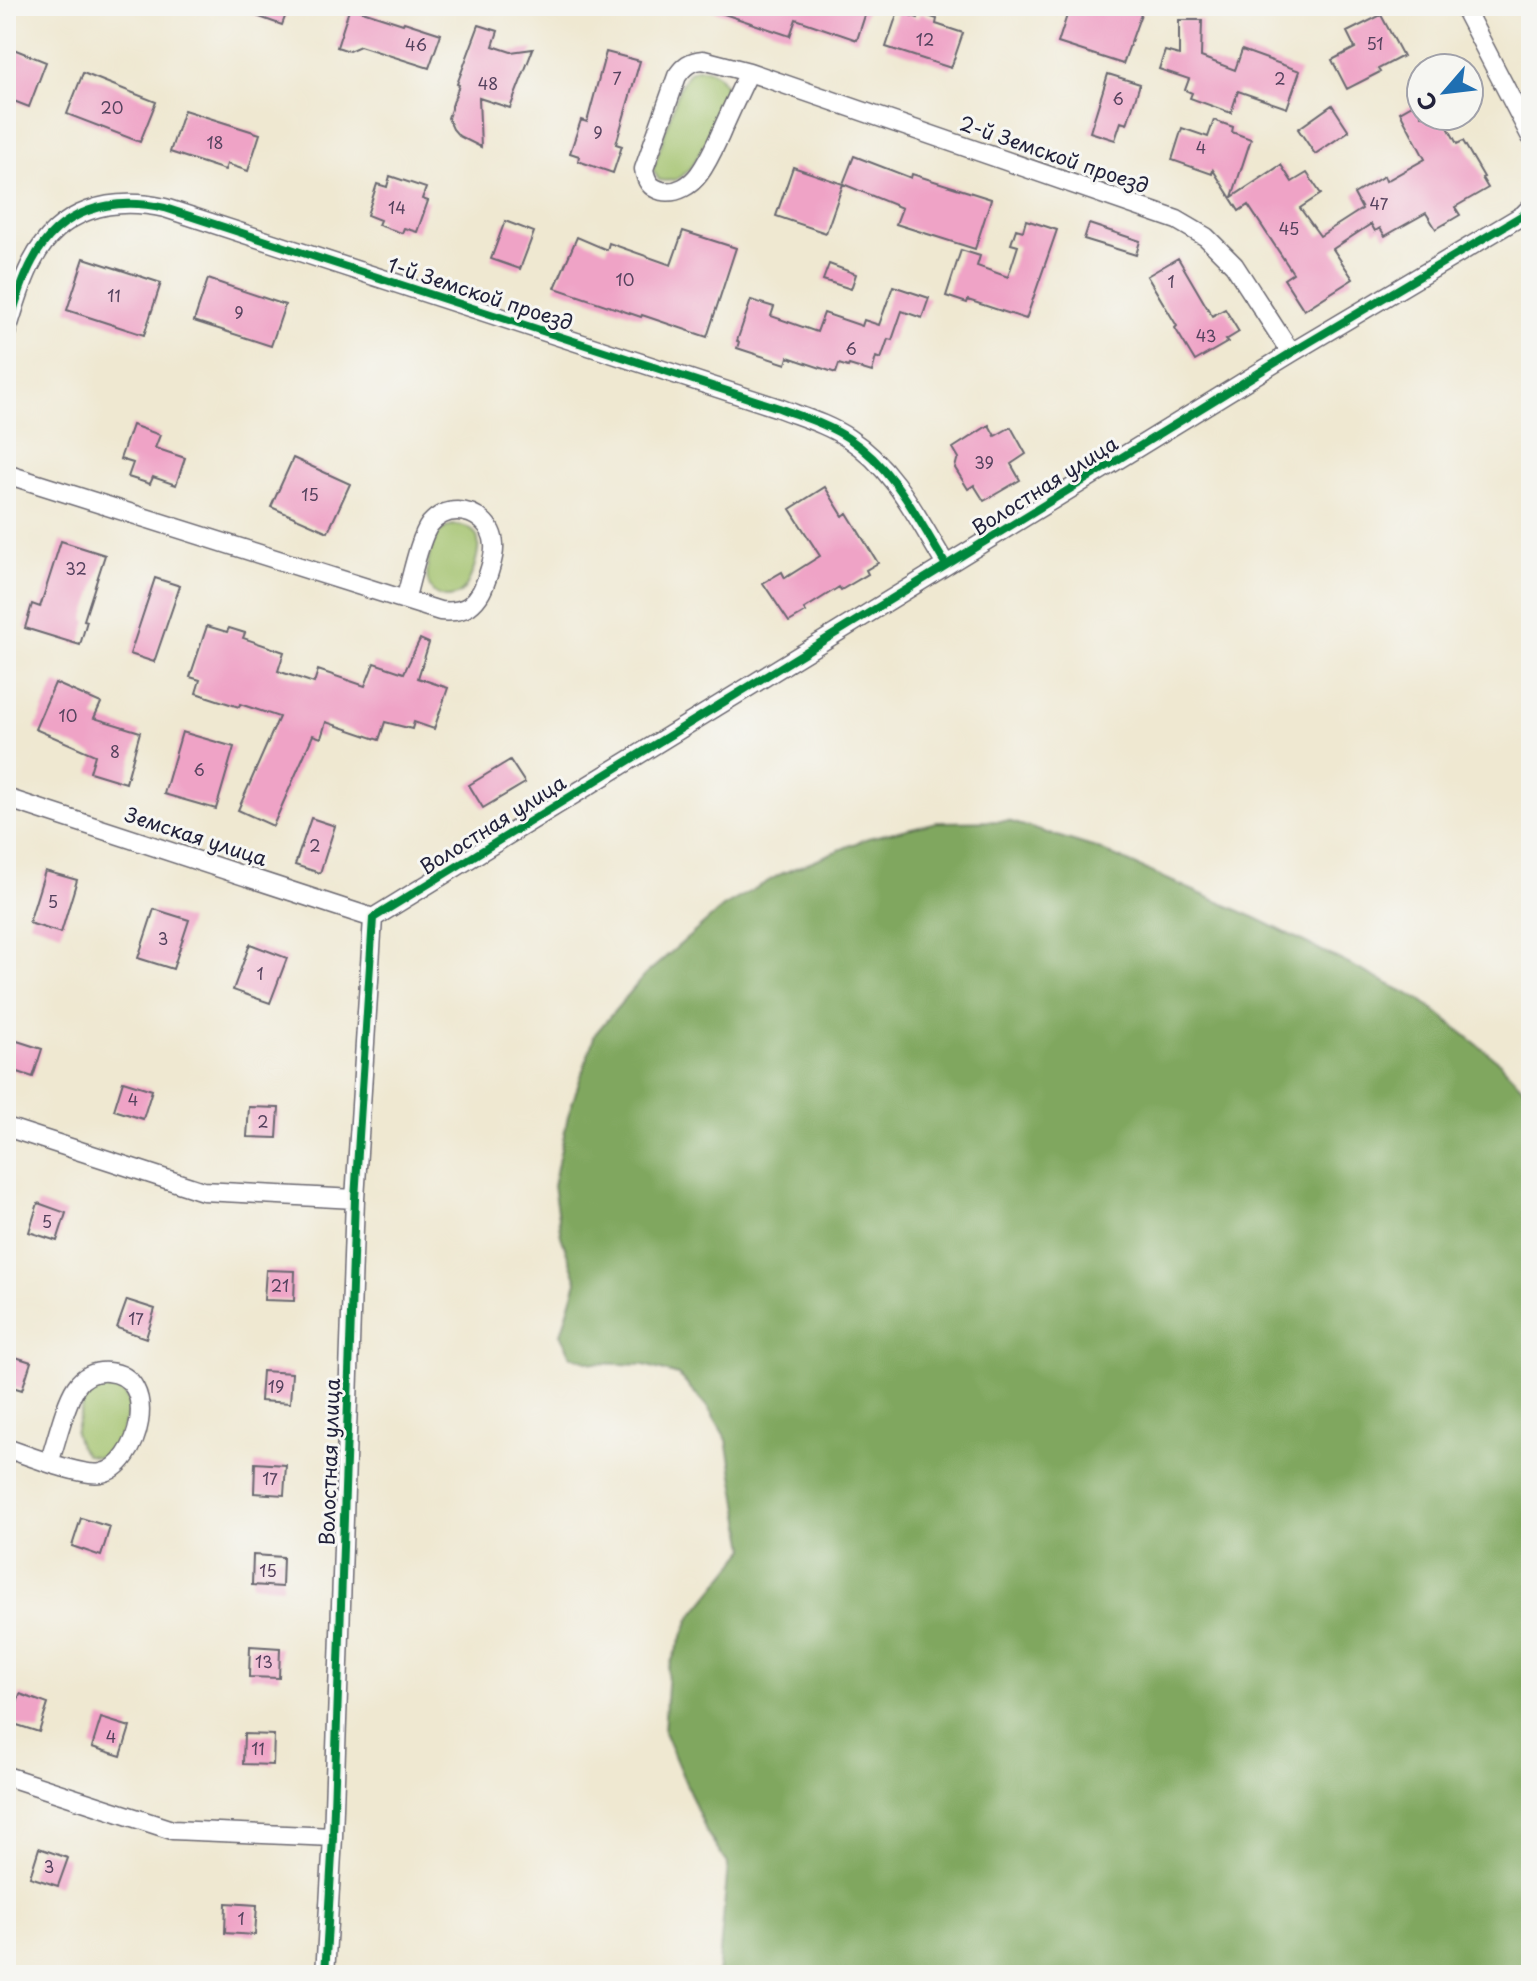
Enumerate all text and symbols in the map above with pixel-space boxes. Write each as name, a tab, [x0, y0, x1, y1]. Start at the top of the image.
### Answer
house number: 12	[916, 27, 934, 51]
house number: 51	[1366, 31, 1384, 55]
house number: 46	[405, 32, 427, 56]
north arrow	[1405, 52, 1485, 132]
house number: 7	[612, 66, 622, 90]
house number: 2	[1274, 66, 1286, 90]
house number: 48	[478, 71, 498, 95]
house number: 6	[1112, 86, 1124, 110]
text: С	[1408, 87, 1444, 117]
house number: 20	[101, 95, 123, 119]
street label: 2-й Земской проезд	[956, 108, 1153, 201]
house number: 9	[593, 120, 603, 144]
house number: 18	[206, 130, 224, 154]
house number: 4	[1196, 135, 1206, 159]
house number: 47	[1370, 191, 1389, 215]
house number: 14	[388, 195, 406, 219]
house number: 45	[1279, 216, 1299, 240]
street label: 1-й Земской проезд	[384, 249, 577, 337]
house number: 10	[616, 267, 634, 291]
house number: 1	[1167, 269, 1175, 293]
house number: 11	[107, 283, 121, 307]
house number: 9	[234, 300, 244, 324]
house number: 43	[1196, 323, 1216, 347]
house number: 6	[845, 336, 857, 360]
street label: Волостная улица	[965, 428, 1124, 542]
house number: 39	[974, 450, 994, 474]
house number: 15	[301, 482, 319, 506]
house number: 32	[65, 556, 87, 580]
house number: 10	[59, 703, 77, 727]
house number: 8	[110, 739, 120, 763]
house number: 6	[193, 757, 205, 781]
street label: Волостная улица	[413, 767, 572, 881]
street label: Земская улица	[121, 799, 272, 873]
house number: 2	[309, 833, 321, 857]
house number: 5	[48, 889, 58, 913]
house number: 3	[158, 926, 168, 950]
house number: 1	[256, 961, 264, 985]
house number: 4	[128, 1087, 138, 1111]
house number: 2	[257, 1109, 269, 1133]
house number: 5	[42, 1209, 52, 1233]
house number: 21	[271, 1273, 289, 1297]
house number: 17	[128, 1306, 144, 1330]
house number: 19	[268, 1374, 284, 1398]
street label: Волостная улица	[311, 1377, 347, 1546]
house number: 17	[262, 1466, 278, 1490]
house number: 15	[259, 1558, 277, 1582]
house number: 13	[255, 1649, 273, 1673]
house number: 4	[106, 1724, 116, 1748]
house number: 11	[251, 1736, 265, 1760]
house number: 3	[44, 1854, 54, 1878]
house number: 1	[237, 1906, 245, 1930]

